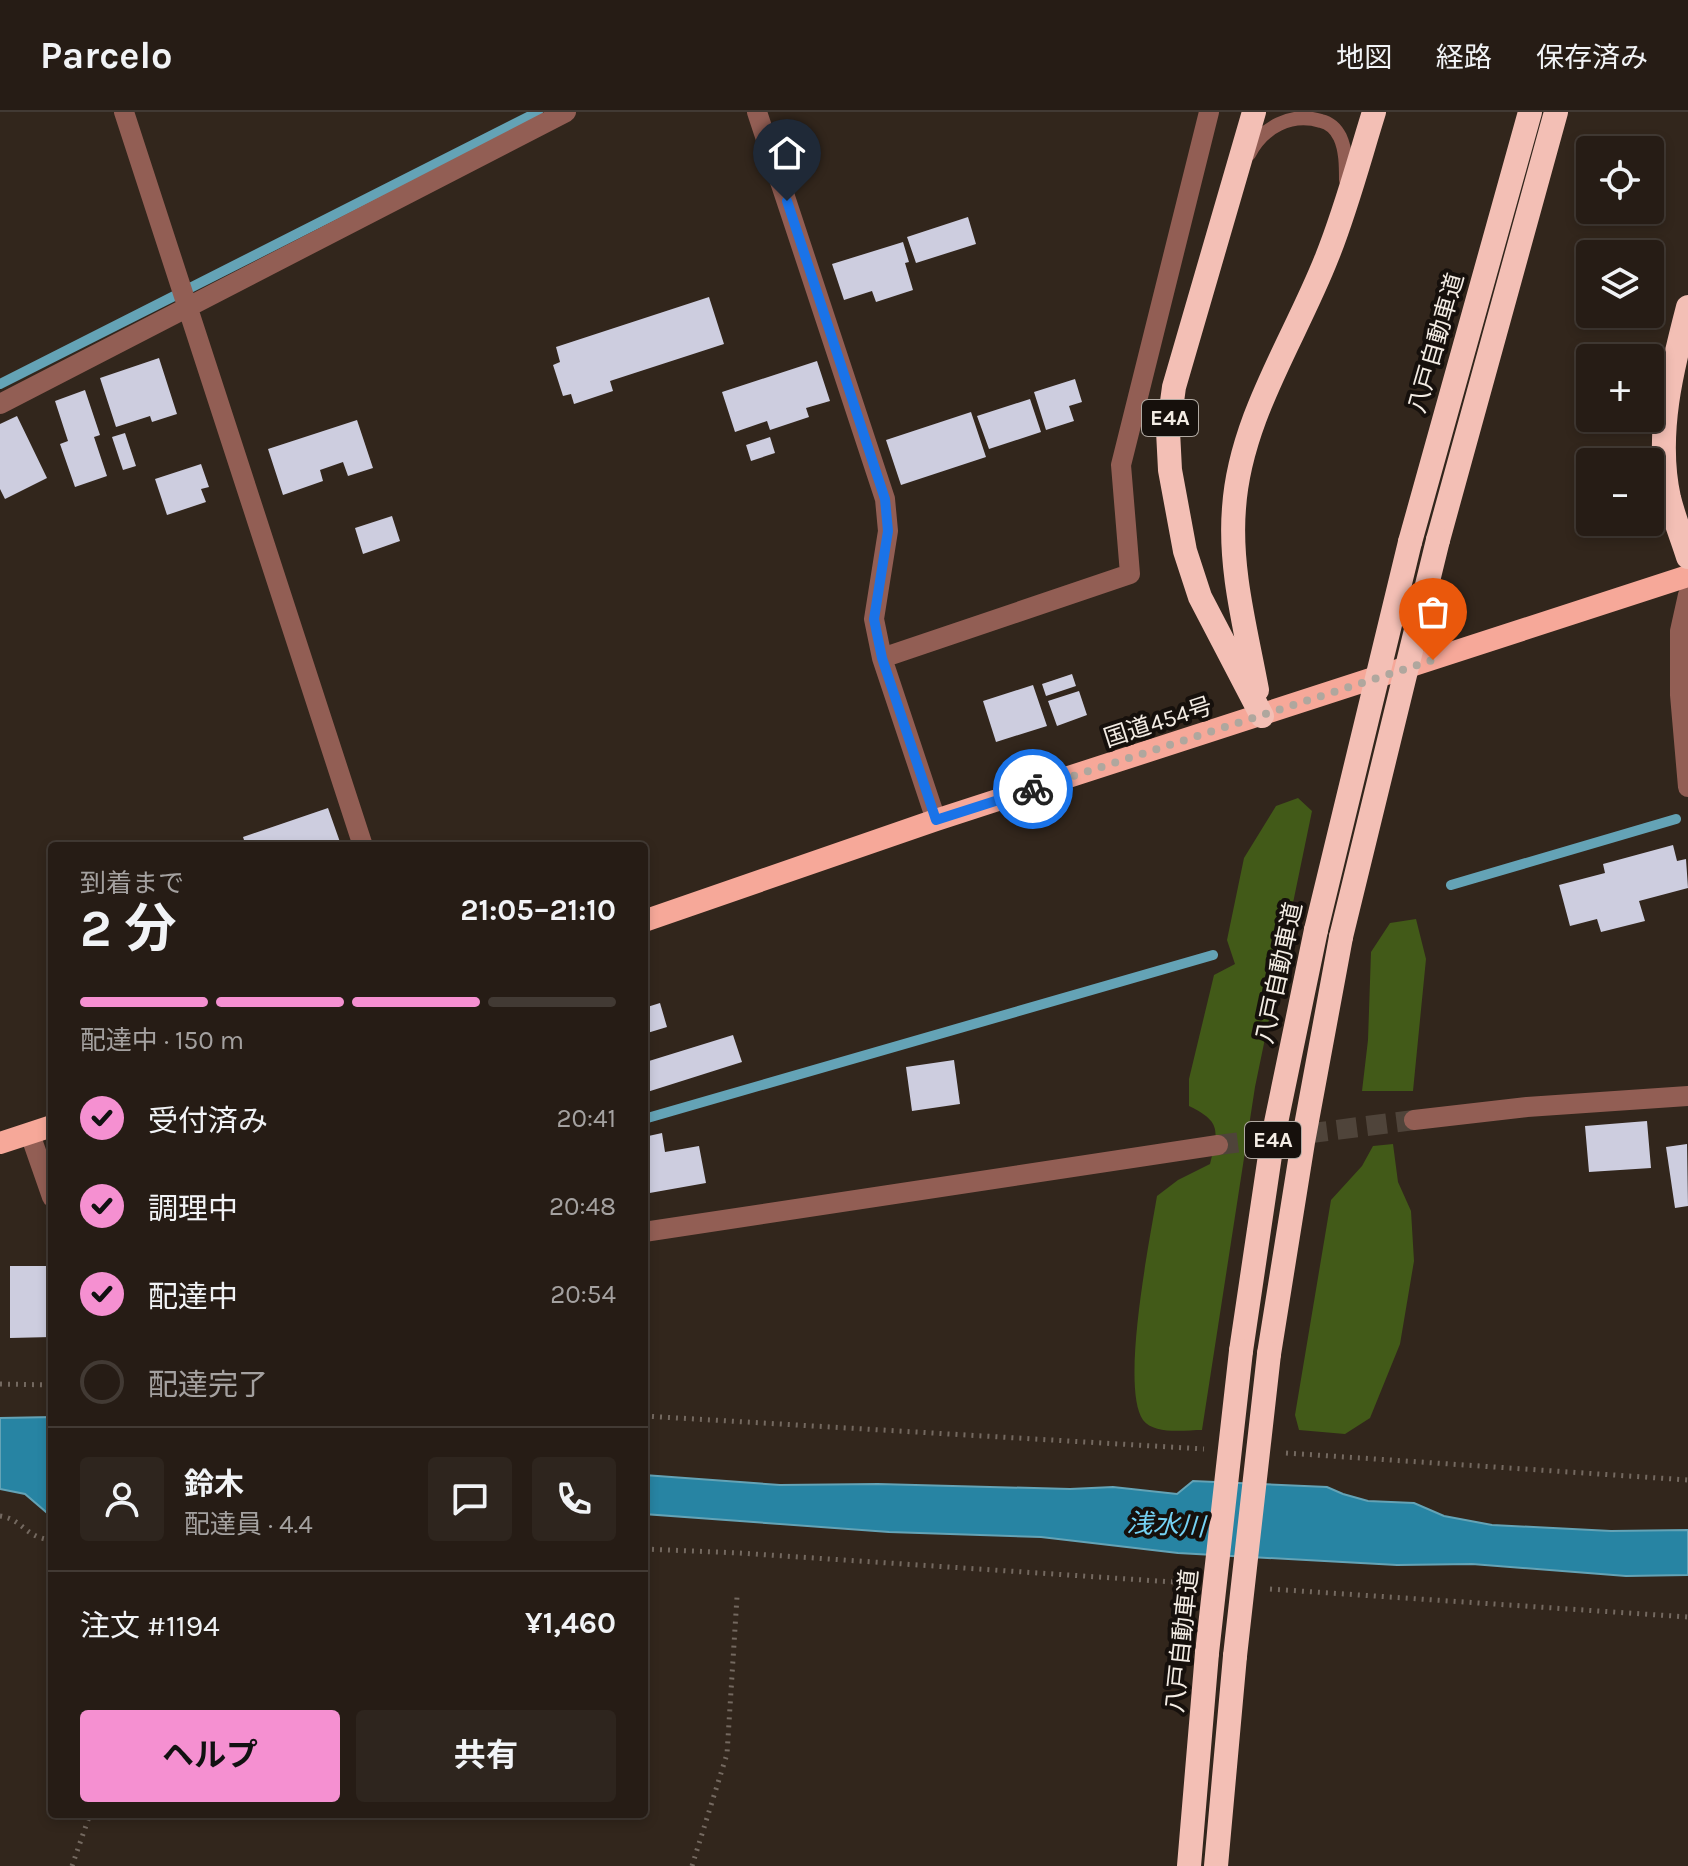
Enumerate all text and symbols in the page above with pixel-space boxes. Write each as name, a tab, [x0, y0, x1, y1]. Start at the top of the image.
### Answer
text: Parcelo	[40, 33, 173, 78]
text: 地図	[1336, 41, 1392, 74]
text: 経路	[1436, 41, 1492, 74]
text: 保存済み	[1536, 41, 1648, 74]
pin	[753, 119, 821, 201]
icon: home	[765, 131, 809, 175]
map controls	[1576, 136, 1664, 536]
button: locate	[1576, 136, 1664, 224]
button: layers	[1576, 240, 1664, 328]
street label: 八戸自動車道	[1403, 270, 1469, 416]
button: +	[1576, 344, 1664, 432]
road number: E4A	[1142, 400, 1198, 436]
button: −	[1576, 448, 1664, 536]
pin	[1399, 578, 1467, 660]
icon: bag	[1411, 590, 1455, 634]
street label: 国道454号	[1100, 691, 1216, 753]
courier	[993, 749, 1073, 829]
icon: bike	[1011, 767, 1055, 811]
text: 到着まで	[80, 868, 184, 899]
text: 21:05–21:10	[460, 892, 616, 928]
text: 2 分	[80, 898, 177, 959]
street label: 八戸自動車道	[1250, 900, 1308, 1046]
text: 配達中 · 150 m	[80, 1025, 244, 1056]
icon: check	[80, 1096, 124, 1140]
text: 受付済み	[148, 1103, 268, 1139]
text: 20:41	[556, 1103, 616, 1134]
road number: E4A	[1245, 1122, 1301, 1158]
icon: check	[80, 1184, 124, 1228]
text: 調理中	[148, 1191, 238, 1227]
text: 20:48	[549, 1191, 616, 1222]
icon: check	[80, 1272, 124, 1316]
text: 配達中	[148, 1279, 238, 1315]
text: 20:54	[550, 1279, 616, 1310]
text: 配達完了	[148, 1367, 268, 1403]
button: person	[80, 1457, 164, 1541]
button: chat	[428, 1457, 512, 1541]
button: phone	[532, 1457, 616, 1541]
text: 鈴木	[184, 1466, 244, 1502]
water label: 浅水川	[1126, 1507, 1209, 1543]
text: 配達員 · 4.4	[184, 1509, 313, 1540]
street label: 八戸自動車道	[1161, 1568, 1203, 1714]
text: ¥1,460	[525, 1605, 616, 1641]
text: 注文 #1194	[80, 1608, 220, 1644]
button: ヘルプ	[80, 1710, 340, 1802]
button: 共有	[356, 1710, 616, 1802]

